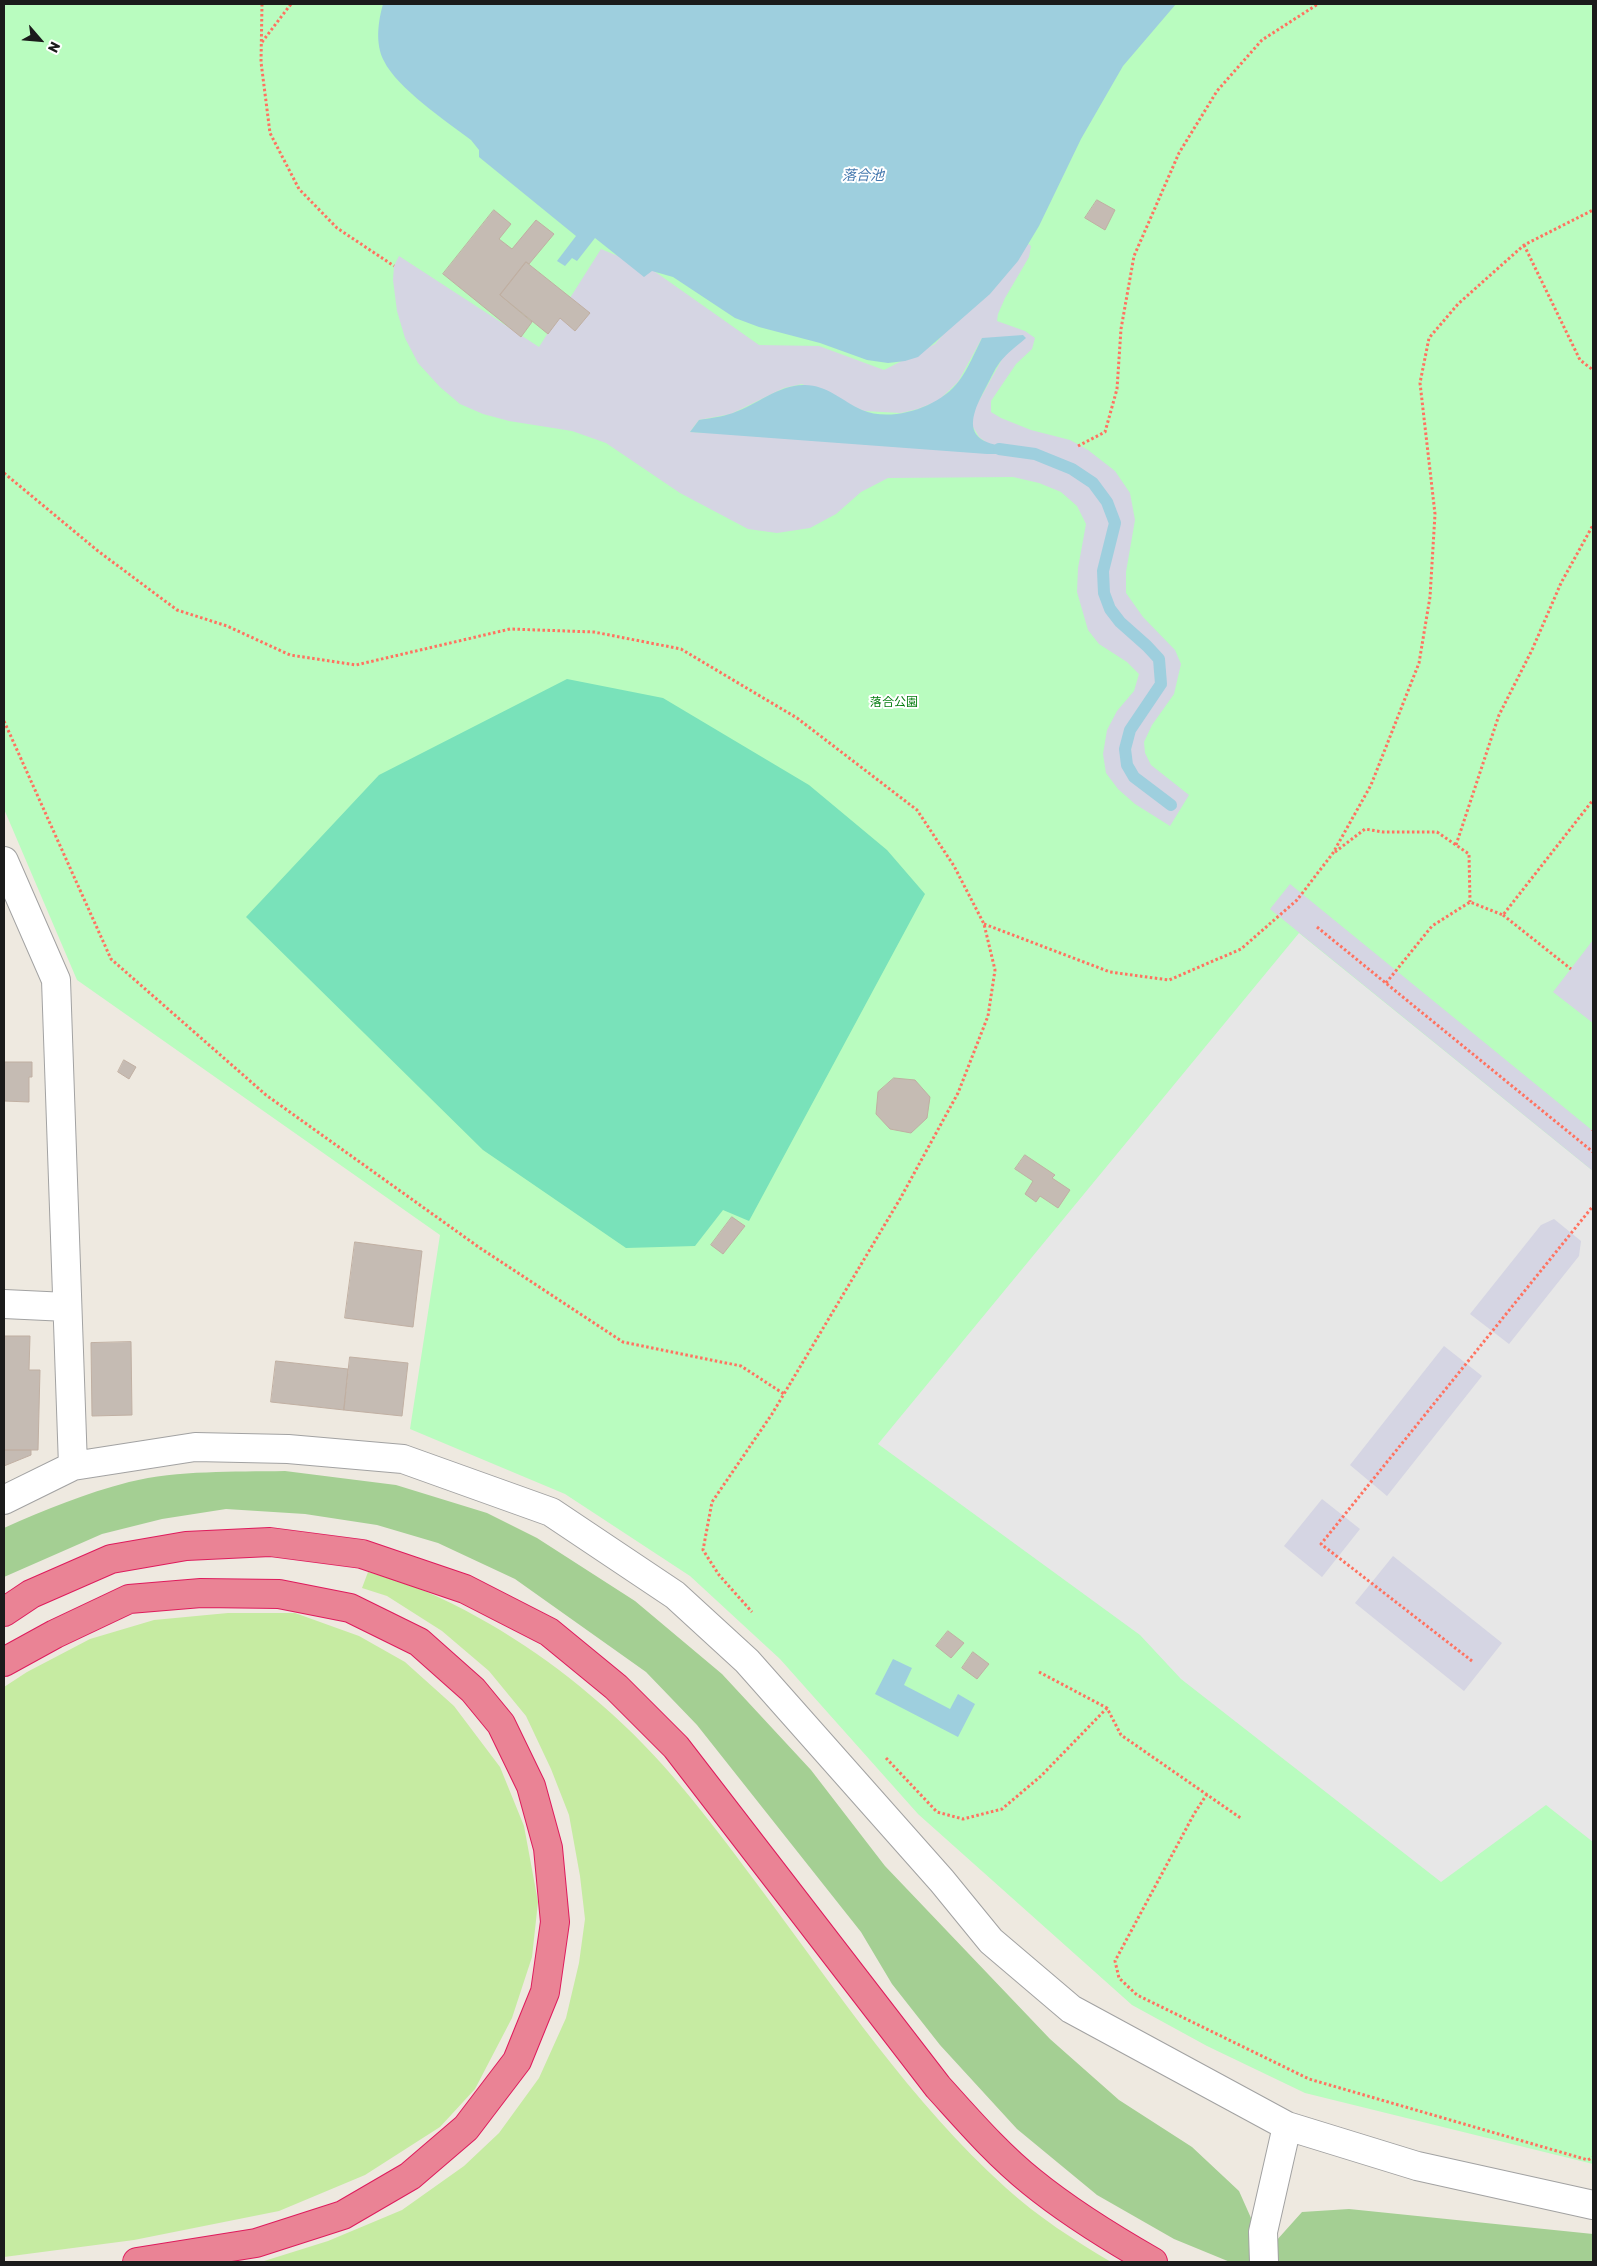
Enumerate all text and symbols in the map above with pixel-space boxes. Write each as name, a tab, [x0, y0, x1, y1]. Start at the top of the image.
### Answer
north arrow	[15, 15, 65, 65]
text: N	[44, 39, 64, 55]
water label: 落合池	[842, 168, 884, 184]
park label: 落合公園	[870, 696, 918, 710]

